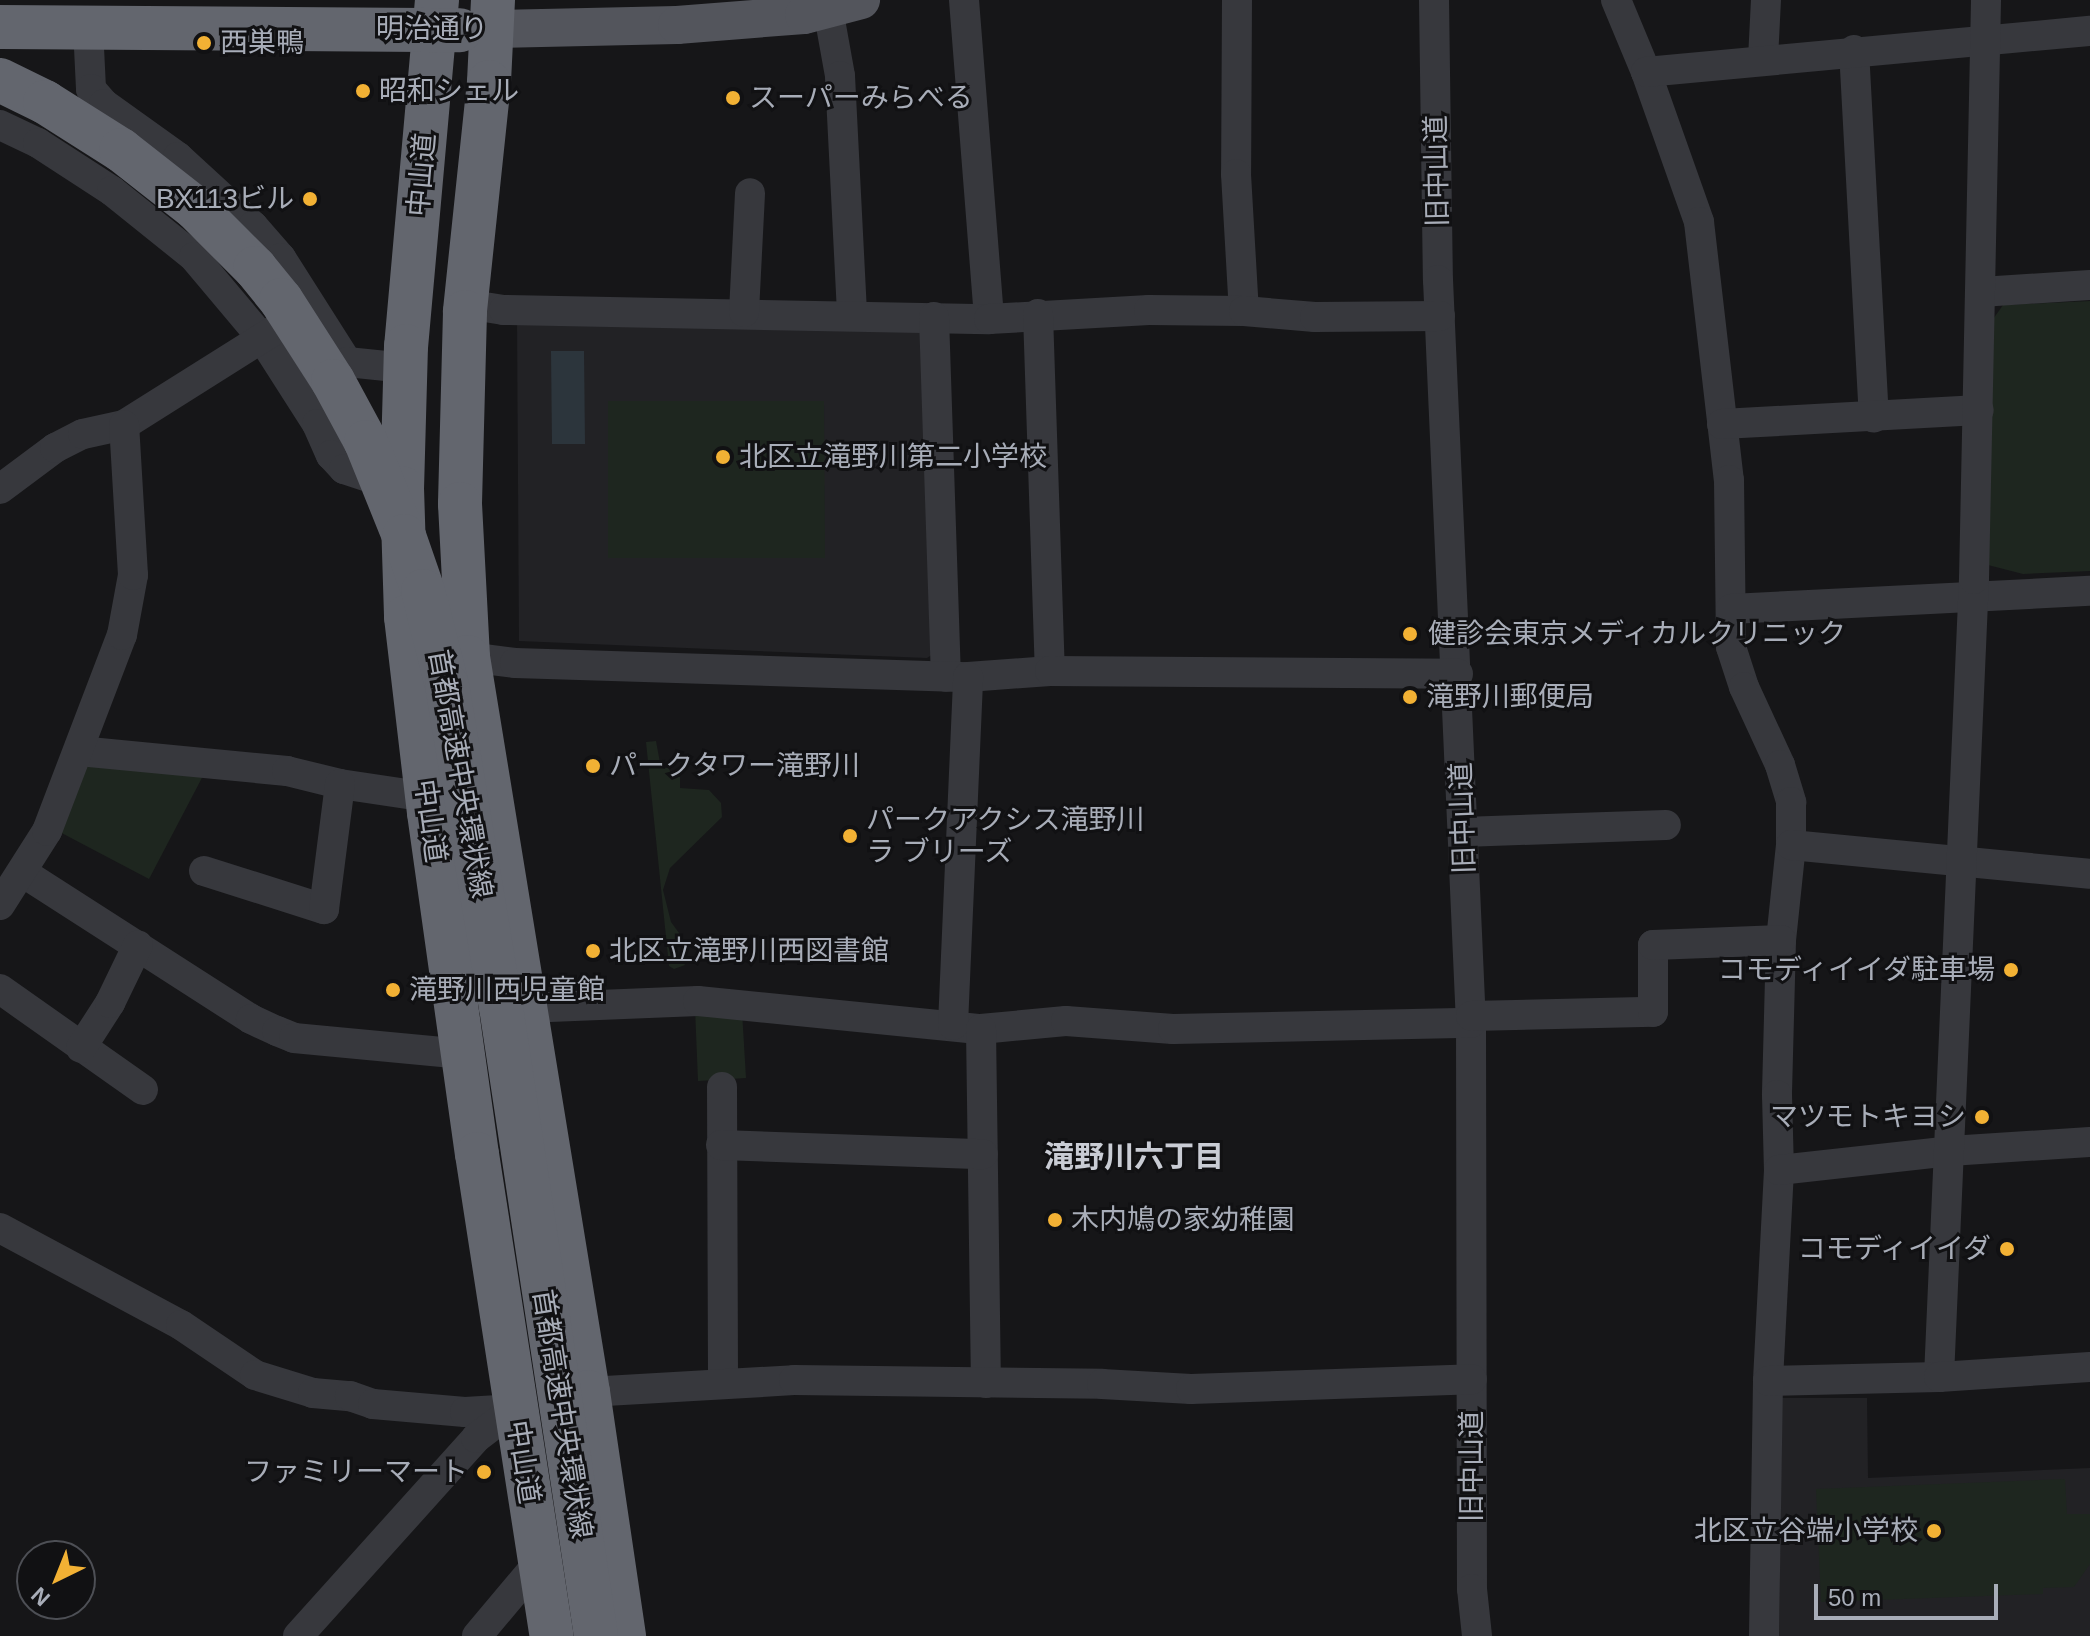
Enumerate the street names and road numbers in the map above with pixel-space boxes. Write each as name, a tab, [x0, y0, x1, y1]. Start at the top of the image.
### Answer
street label: 明治通り	[376, 12, 488, 46]
street label: 旧中山道	[1419, 115, 1455, 227]
street label: 中山道	[402, 132, 442, 218]
street label: 首都高速中央環状線	[422, 647, 498, 901]
street label: 旧中山道	[1444, 761, 1482, 875]
street label: 中山道	[408, 777, 452, 865]
street label: 首都高速中央環状線	[526, 1287, 598, 1541]
street label: 旧中山道	[1455, 1410, 1489, 1522]
street label: 中山道	[500, 1418, 546, 1506]

